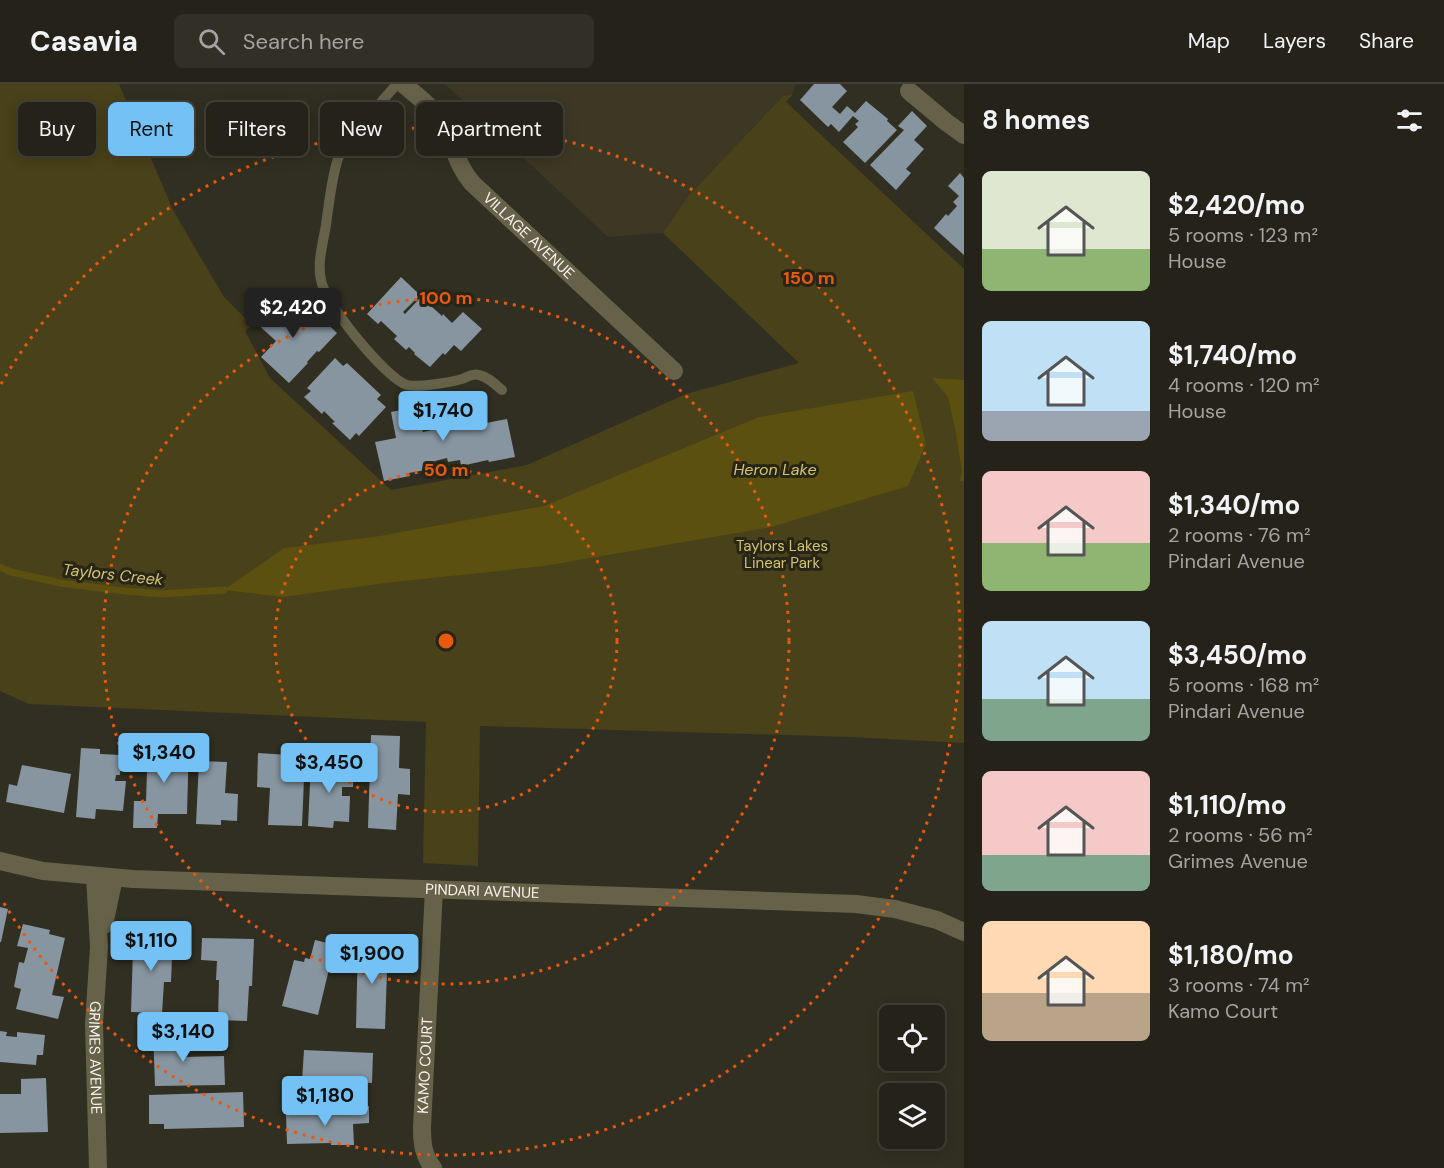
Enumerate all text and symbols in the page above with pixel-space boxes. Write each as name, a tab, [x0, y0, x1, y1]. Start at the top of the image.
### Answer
search box	[174, 14, 594, 68]
text: Casavia	[30, 23, 138, 60]
icon: search	[195, 25, 228, 58]
text: Search here	[243, 27, 364, 56]
text: Map	[1188, 27, 1230, 55]
text: Layers	[1263, 27, 1326, 55]
text: Share	[1359, 27, 1414, 55]
chip: Buy	[18, 102, 96, 156]
chip: Rent	[108, 102, 194, 156]
chip: Filters	[206, 102, 308, 156]
chip: New	[320, 102, 404, 156]
chip: Apartment	[416, 102, 563, 156]
text: 8 homes	[982, 103, 1090, 137]
icon: filters	[1393, 104, 1426, 137]
street label: VILLAGE AVENUE	[479, 188, 579, 283]
text: $2,420/mo	[1168, 188, 1305, 222]
icon: home	[1030, 195, 1102, 267]
text: 5 rooms · 123 m²	[1168, 222, 1318, 248]
text: House	[1168, 248, 1226, 274]
text: 150 m	[783, 266, 835, 290]
text: 100 m	[419, 286, 473, 310]
pin: $2,420	[244, 288, 342, 339]
text: $2,420	[259, 294, 327, 320]
text: $1,740/mo	[1168, 338, 1297, 372]
icon: home	[1030, 345, 1102, 417]
text: 4 rooms · 120 m²	[1168, 372, 1320, 398]
pin: $1,740	[394, 391, 492, 442]
text: $1,740	[412, 397, 474, 423]
text: House	[1168, 398, 1226, 424]
text: 50 m	[423, 458, 469, 482]
water label: Heron Lake	[733, 459, 817, 480]
text: $1,340/mo	[1168, 488, 1300, 522]
icon: home	[1030, 495, 1102, 567]
text: 2 rooms · 76 m²	[1168, 522, 1311, 548]
park label: Taylors Lakes Linear Park	[736, 536, 828, 573]
text: Pindari Avenue	[1168, 548, 1305, 574]
water label: Taylors Creek	[62, 559, 165, 590]
centre of rings	[436, 631, 456, 651]
text: $3,450/mo	[1168, 638, 1307, 672]
icon: home	[1030, 645, 1102, 717]
text: 5 rooms · 168 m²	[1168, 672, 1319, 698]
text: Pindari Avenue	[1168, 698, 1305, 724]
pin: $1,340	[115, 733, 213, 784]
text: $1,340	[132, 739, 196, 765]
pin: $3,450	[280, 743, 378, 794]
text: $3,450	[295, 749, 363, 775]
text: $1,110/mo	[1168, 788, 1287, 822]
icon: home	[1030, 795, 1102, 867]
text: 2 rooms · 56 m²	[1168, 822, 1313, 848]
text: Grimes Avenue	[1168, 848, 1308, 874]
street label: PINDARI AVENUE	[425, 879, 540, 903]
pin: $1,110	[102, 921, 200, 972]
text: $1,110	[125, 927, 177, 953]
pin: $1,900	[323, 934, 421, 985]
text: $1,180/mo	[1168, 938, 1294, 972]
text: $1,900	[339, 940, 405, 966]
icon: home	[1030, 945, 1102, 1017]
text: 3 rooms · 74 m²	[1168, 972, 1310, 998]
text: Kamo Court	[1168, 998, 1278, 1024]
street label: GRIMES AVENUE	[84, 1000, 107, 1115]
map controls	[879, 1005, 945, 1149]
button: locate	[879, 1005, 945, 1071]
pin: $3,140	[134, 1012, 232, 1063]
street label: KAMO COURT	[413, 1017, 438, 1114]
text: $3,140	[151, 1018, 215, 1044]
pin: $1,180	[276, 1076, 374, 1127]
text: $1,180	[296, 1082, 354, 1108]
button: layers	[879, 1083, 945, 1149]

